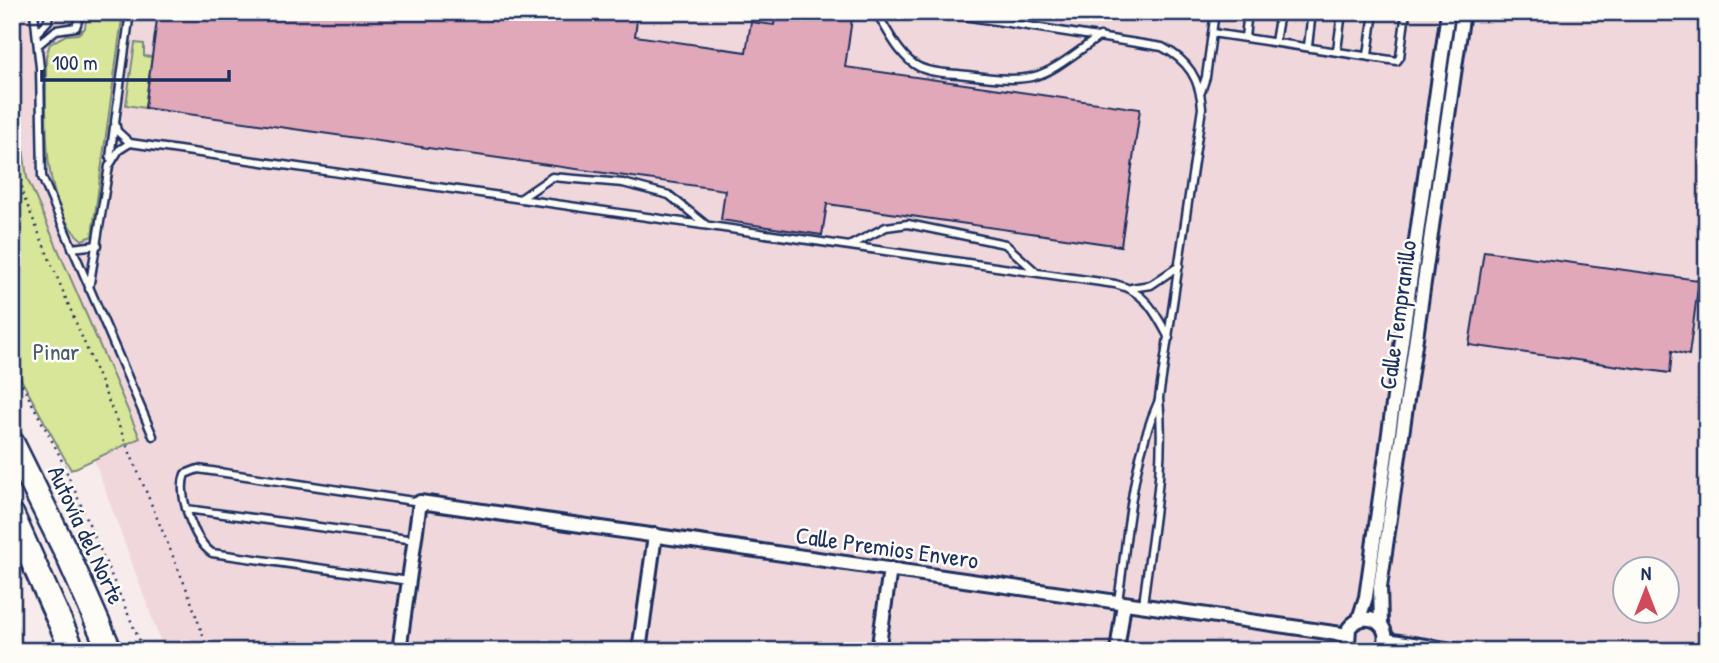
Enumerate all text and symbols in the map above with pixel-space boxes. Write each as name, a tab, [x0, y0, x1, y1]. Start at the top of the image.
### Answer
scale bar	[42, 38, 229, 82]
text: 100 m	[52, 48, 98, 77]
street label: Calle Tempranillo	[1371, 238, 1423, 391]
park label: Pinar	[33, 335, 79, 367]
street label: Autovía del Norte	[41, 460, 133, 609]
street label: Calle Premios Envero	[794, 518, 981, 576]
north arrow	[1610, 554, 1680, 624]
text: N	[1641, 560, 1651, 586]

